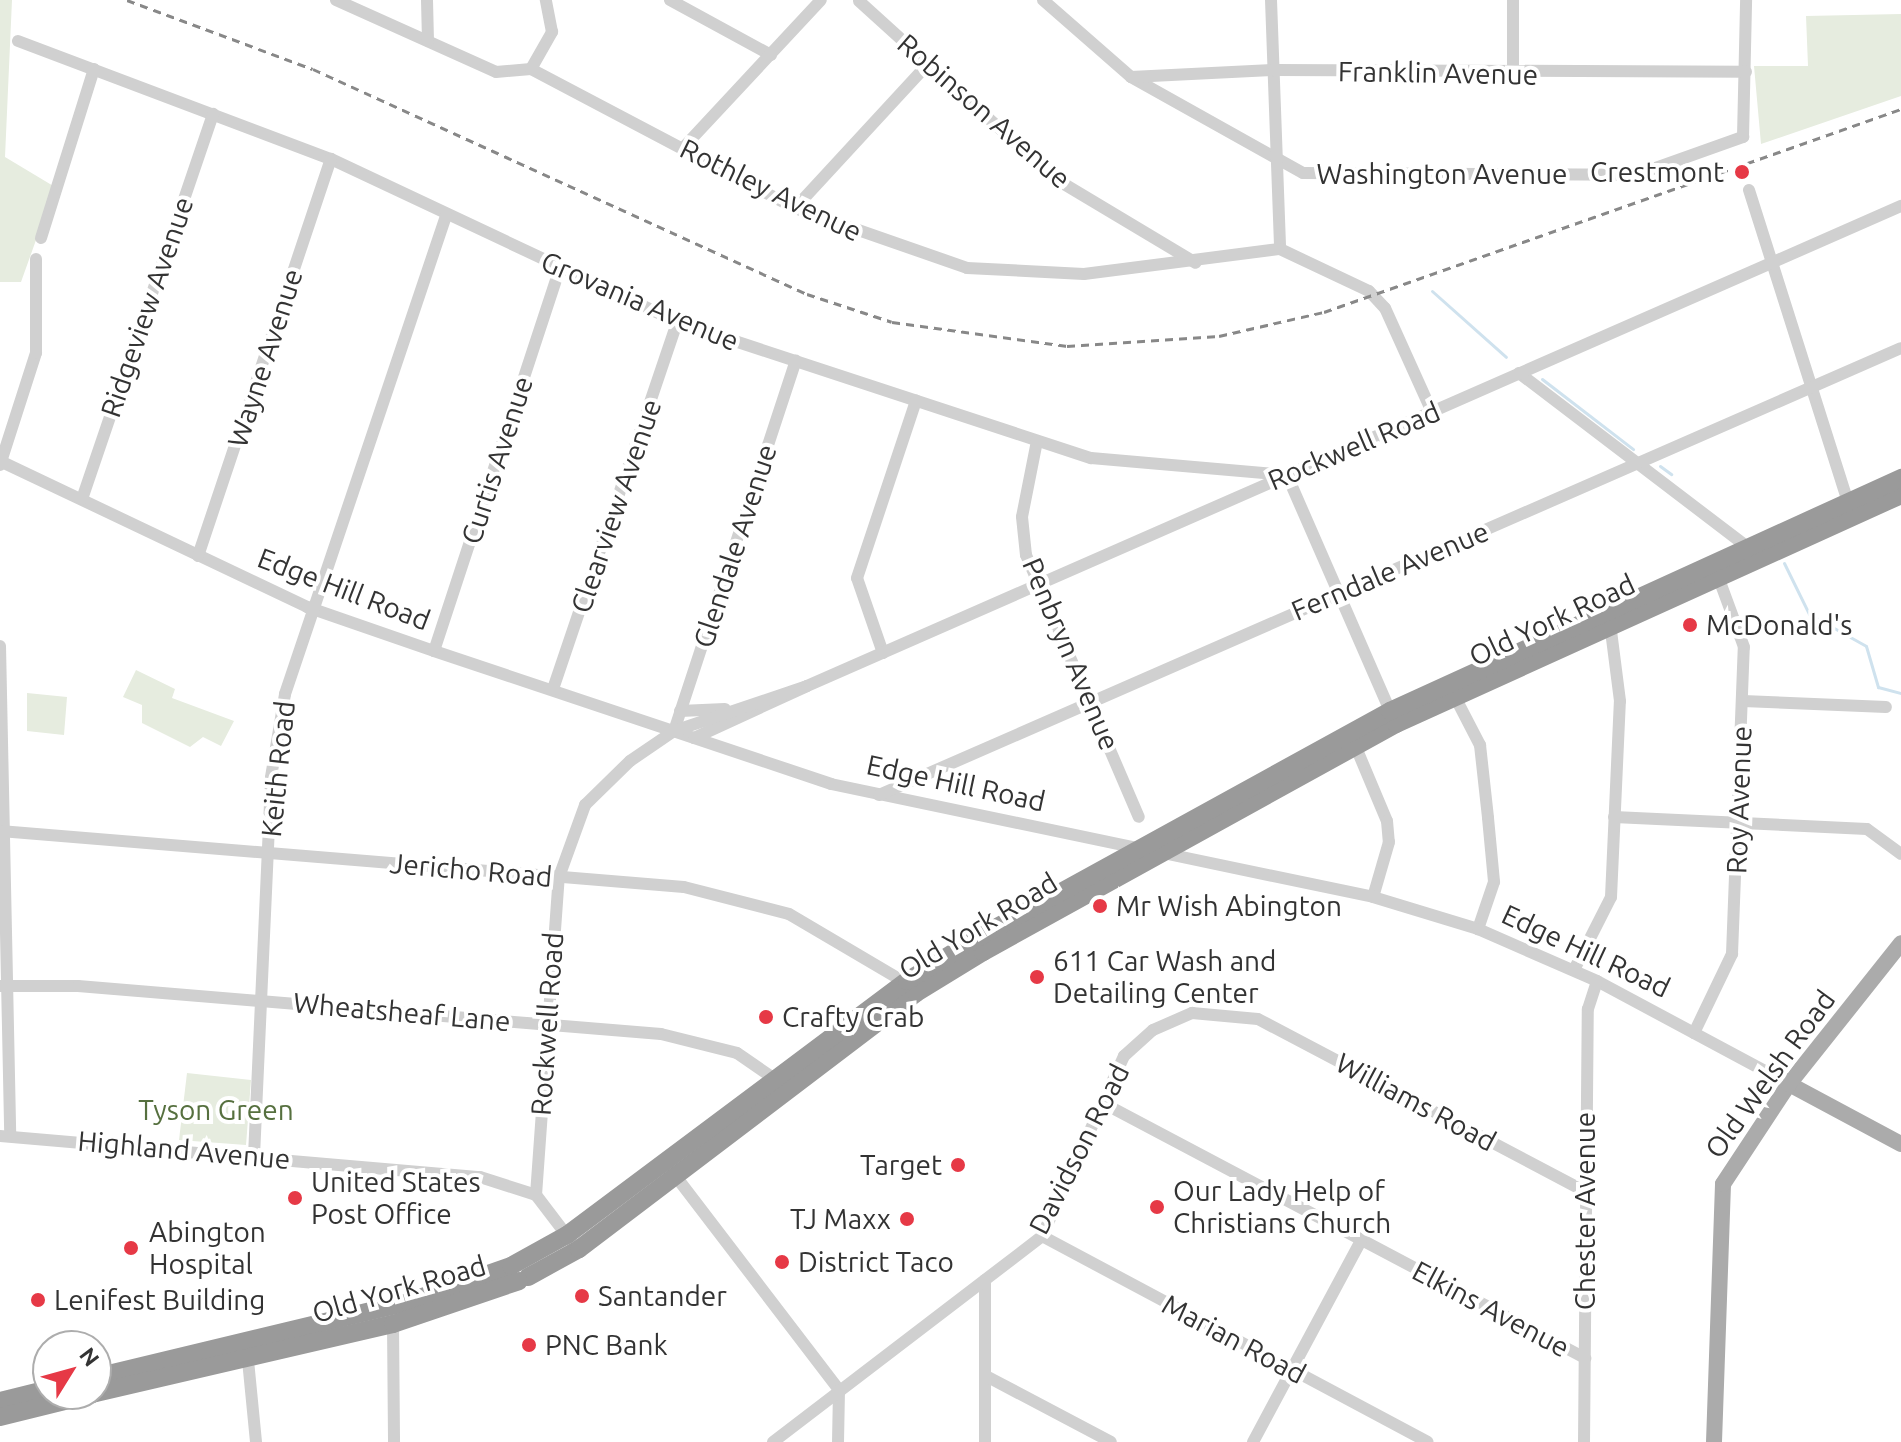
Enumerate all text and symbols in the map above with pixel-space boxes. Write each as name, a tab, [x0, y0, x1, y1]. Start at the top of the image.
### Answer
street label: Robinson Avenue	[891, 27, 1077, 195]
street label: Franklin Avenue	[1338, 54, 1538, 92]
street label: Rothley Avenue	[675, 132, 867, 248]
place label: Crestmont	[1590, 155, 1724, 189]
street label: Washington Avenue	[1317, 157, 1567, 191]
marker: Crestmont	[1731, 161, 1753, 183]
street label: Ridgeview Avenue	[94, 193, 200, 421]
street label: Grovania Avenue	[536, 244, 744, 358]
street label: Wayne Avenue	[220, 265, 310, 451]
street label: Curtis Avenue	[454, 372, 540, 548]
street label: Clearview Avenue	[564, 395, 668, 617]
street label: Rockwell Road	[1263, 395, 1445, 497]
street label: Glendale Avenue	[686, 440, 784, 652]
street label: Ferndale Avenue	[1286, 514, 1494, 628]
street label: Edge Hill Road	[253, 541, 435, 637]
street label: Penbryn Avenue	[1015, 553, 1127, 755]
street label: Old York Road	[1464, 567, 1640, 673]
place label: McDonald's	[1706, 608, 1852, 642]
marker: McDonald's	[1681, 616, 1699, 634]
street label: Keith Road	[254, 699, 302, 839]
street label: Roy Avenue	[1720, 725, 1758, 875]
street label: Edge Hill Road	[864, 748, 1048, 818]
street label: Jericho Road	[388, 846, 554, 894]
street label: Old York Road	[893, 866, 1063, 986]
place label: Mr Wish Abington	[1116, 889, 1342, 923]
marker: Mr Wish Abington	[1091, 897, 1109, 915]
street label: Edge Hill Road	[1497, 897, 1675, 1005]
street label: Rockwell Road	[524, 931, 570, 1117]
place label: 611 Car Wash and Detailing Center	[1053, 944, 1276, 1010]
marker: 611 Car Wash and Detailing Center	[1028, 968, 1046, 986]
street label: Old Welsh Road	[1698, 984, 1842, 1164]
street label: Wheatsheaf Lane	[292, 986, 512, 1038]
place label: Crafty Crab	[782, 1000, 924, 1034]
marker: Crafty Crab	[757, 1008, 775, 1026]
street label: Williams Road	[1330, 1046, 1502, 1158]
street label: Davidson Road	[1022, 1058, 1136, 1240]
park label: Tyson Green	[138, 1093, 294, 1127]
street label: Chester Avenue	[1568, 1112, 1602, 1310]
street label: Highland Avenue	[76, 1124, 292, 1176]
place label: Target	[860, 1148, 942, 1182]
marker: Target	[949, 1156, 967, 1174]
place label: United States Post Office	[311, 1165, 481, 1231]
place label: Our Lady Help of Christians Church	[1173, 1174, 1391, 1240]
marker: United States Post Office	[286, 1189, 304, 1207]
marker: Our Lady Help of Christians Church	[1148, 1198, 1166, 1216]
place label: TJ Maxx	[790, 1202, 891, 1236]
marker: TJ Maxx	[898, 1210, 916, 1228]
place label: Abington Hospital	[149, 1215, 266, 1281]
marker: Abington Hospital	[120, 1237, 142, 1259]
place label: District Taco	[798, 1245, 954, 1279]
street label: Old York Road	[308, 1248, 490, 1330]
marker: District Taco	[773, 1253, 791, 1271]
street label: Elkins Avenue	[1407, 1254, 1575, 1364]
place label: Santander	[598, 1279, 727, 1313]
place label: Lenifest Building	[54, 1283, 265, 1317]
marker: Santander	[573, 1287, 591, 1305]
street label: Marian Road	[1157, 1287, 1311, 1391]
marker: Lenifest Building	[29, 1291, 47, 1309]
place label: PNC Bank	[545, 1328, 668, 1362]
north arrow	[32, 1330, 112, 1410]
marker: PNC Bank	[520, 1336, 538, 1354]
text: N	[75, 1342, 105, 1371]

